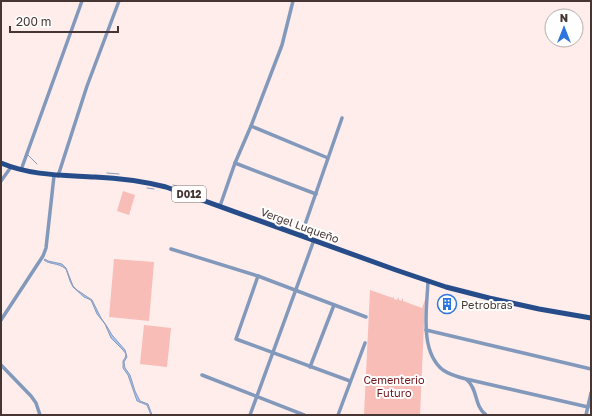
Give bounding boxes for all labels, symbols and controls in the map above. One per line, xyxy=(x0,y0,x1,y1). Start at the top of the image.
scale bar xyxy=(10,8,118,34)
north arrow xyxy=(544,8,584,48)
text: N xyxy=(560,11,568,24)
text: 200 m xyxy=(16,14,51,29)
road number: D012 xyxy=(172,186,206,202)
street label: Vergel Luqueño xyxy=(259,205,341,245)
building icon: Petrobras xyxy=(436,293,458,315)
place label: Petrobras xyxy=(461,298,513,311)
park label: Cementerio Futuro xyxy=(363,373,425,399)

